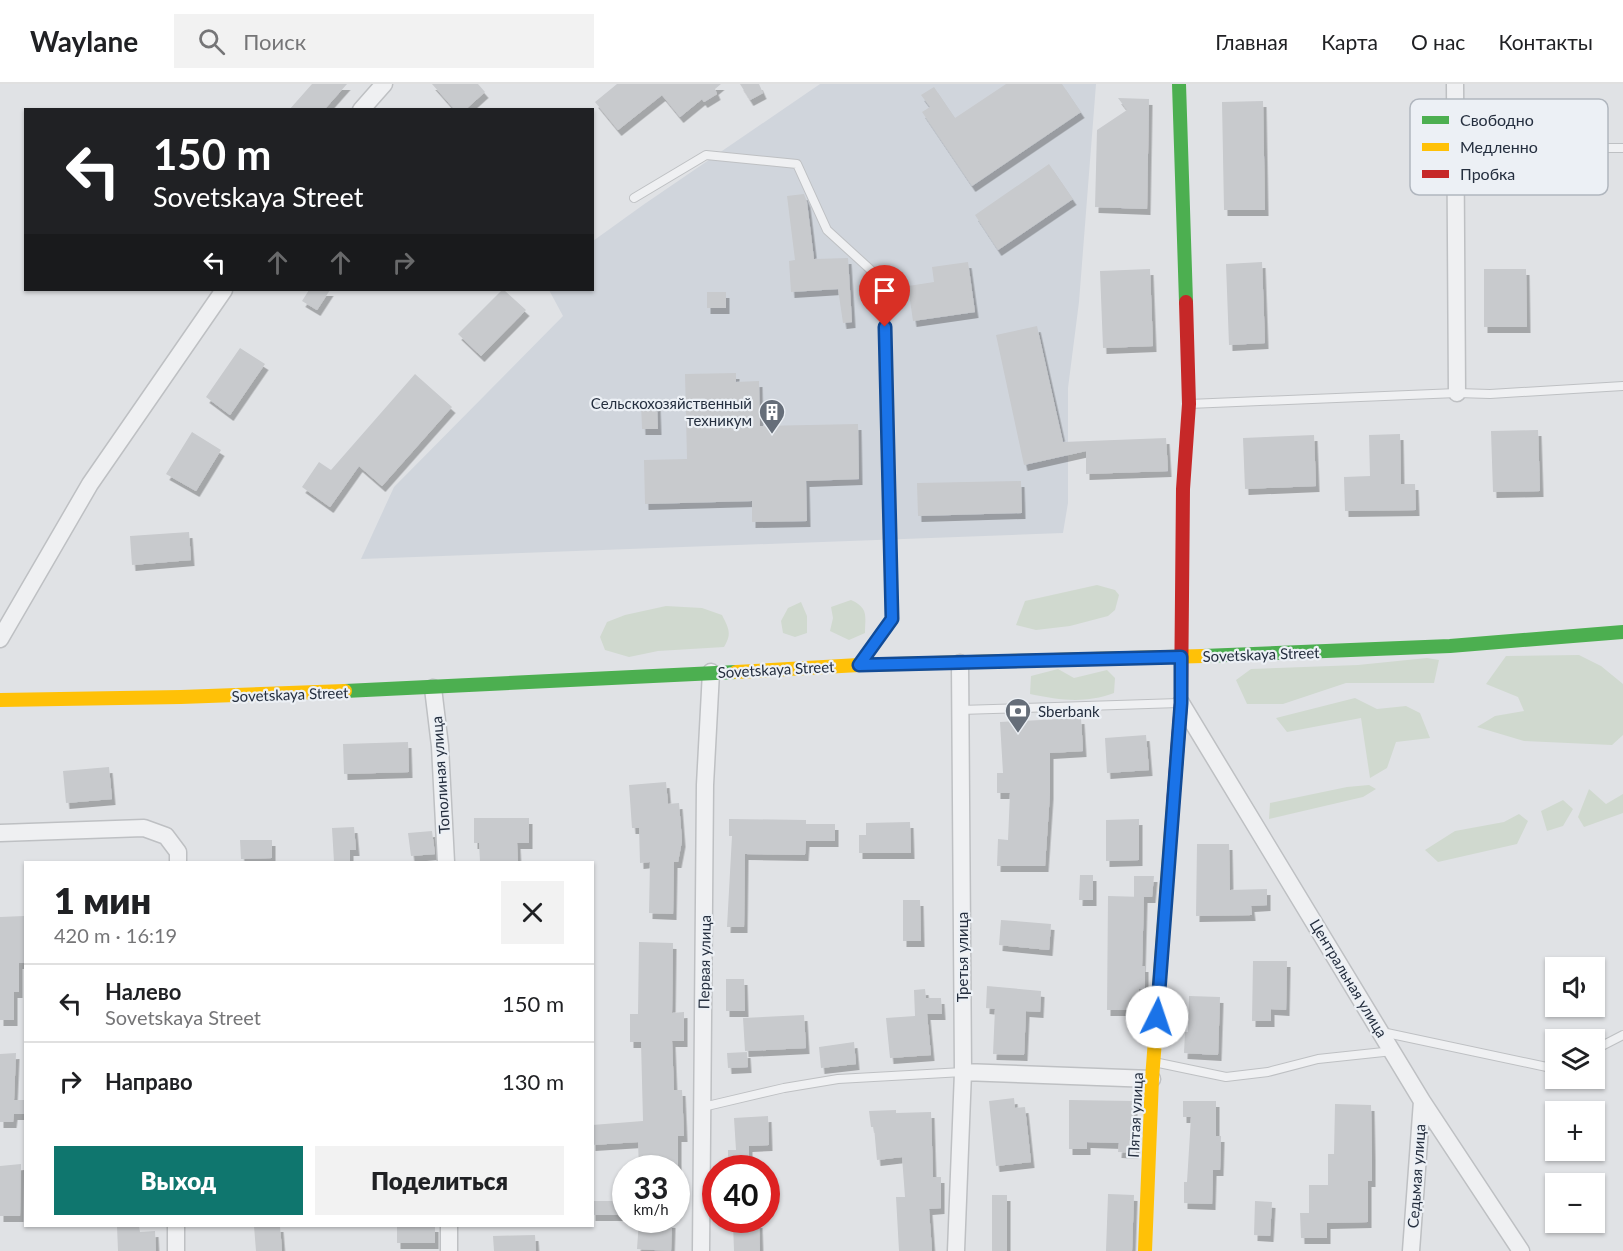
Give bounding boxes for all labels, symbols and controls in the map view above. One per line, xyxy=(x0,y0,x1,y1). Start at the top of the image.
search box xyxy=(174,14,594,68)
text: Waylane xyxy=(30,24,138,58)
icon: search xyxy=(195,25,228,58)
text: Поиск xyxy=(243,28,306,55)
text: Главная xyxy=(1215,29,1288,54)
text: Карта xyxy=(1321,29,1378,54)
text: О нас xyxy=(1411,29,1465,54)
text: Контакты xyxy=(1498,29,1593,54)
legend xyxy=(1410,99,1608,195)
text: Свободно xyxy=(1460,110,1534,129)
text: 150 m xyxy=(153,129,271,179)
icon: left xyxy=(54,132,132,210)
text: Медленно xyxy=(1460,137,1538,156)
text: Пробка xyxy=(1460,164,1515,183)
text: Sovetskaya Street xyxy=(153,180,363,213)
icon: left xyxy=(198,246,231,279)
icon: ahead xyxy=(261,246,294,279)
icon: ahead xyxy=(324,246,357,279)
icon: right xyxy=(387,246,420,279)
pin xyxy=(859,265,910,327)
icon: arrive xyxy=(868,274,901,307)
place label: Сельскохозяйственный техникум xyxy=(591,394,752,429)
building icon: Сельскохозяйственный техникум xyxy=(757,397,787,435)
street label: Sovetskaya Street xyxy=(1202,643,1320,665)
street label: Sovetskaya Street xyxy=(717,657,835,681)
street label: Sovetskaya Street xyxy=(231,683,349,705)
bank icon: Sberbank xyxy=(1003,696,1033,734)
place label: Sberbank xyxy=(1038,702,1100,720)
street label: Тополиная улица xyxy=(427,716,453,834)
text: 1 мин xyxy=(54,878,151,922)
button: close xyxy=(501,881,564,944)
street label: Третья улица xyxy=(953,912,971,1002)
street label: Первая улица xyxy=(694,915,714,1009)
street label: Центральная улица xyxy=(1306,915,1392,1041)
text: 420 m · 16:19 xyxy=(54,923,177,947)
map controls xyxy=(1545,957,1605,1233)
button: sound xyxy=(1545,957,1605,1017)
text: Налево xyxy=(105,978,181,1005)
position arrow xyxy=(1125,985,1189,1049)
icon: left xyxy=(54,987,87,1020)
text: 150 m xyxy=(502,990,564,1017)
text: Sovetskaya Street xyxy=(105,1005,261,1029)
button: layers xyxy=(1545,1029,1605,1089)
icon: right xyxy=(54,1065,87,1098)
text: Направо xyxy=(105,1068,193,1095)
text: 130 m xyxy=(502,1068,564,1095)
street label: Пятая улица xyxy=(1124,1072,1146,1158)
button: + xyxy=(1545,1101,1605,1161)
street label: Седьмая улица xyxy=(1403,1123,1429,1229)
button: Выход xyxy=(54,1146,303,1215)
button: Поделиться xyxy=(315,1146,564,1215)
speed limit sign: 40 xyxy=(702,1155,780,1233)
text: 33 xyxy=(634,1169,668,1205)
button: − xyxy=(1545,1173,1605,1233)
text: km/h xyxy=(633,1200,669,1218)

